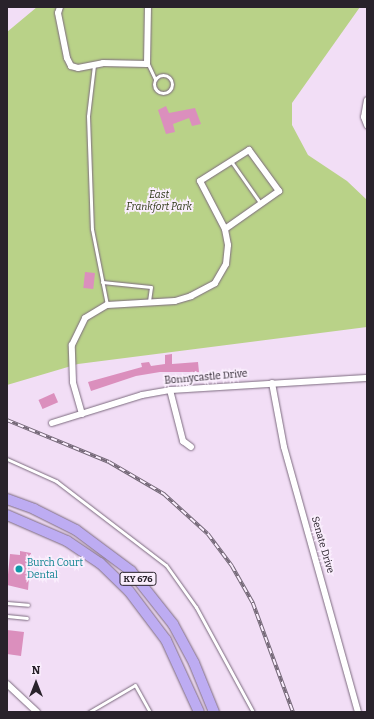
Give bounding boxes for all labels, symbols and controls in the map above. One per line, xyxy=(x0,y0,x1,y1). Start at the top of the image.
park label: East Frankfort Park xyxy=(126,189,192,212)
street label: Bonnycastle Drive xyxy=(164,368,248,388)
street label: Senate Drive xyxy=(308,515,336,575)
place label: Burch Court Dental xyxy=(27,557,83,580)
marker: Burch Court Dental xyxy=(14,564,24,574)
road number: KY 676 xyxy=(119,572,157,586)
north arrow xyxy=(16,663,56,703)
text: N xyxy=(32,664,40,677)

